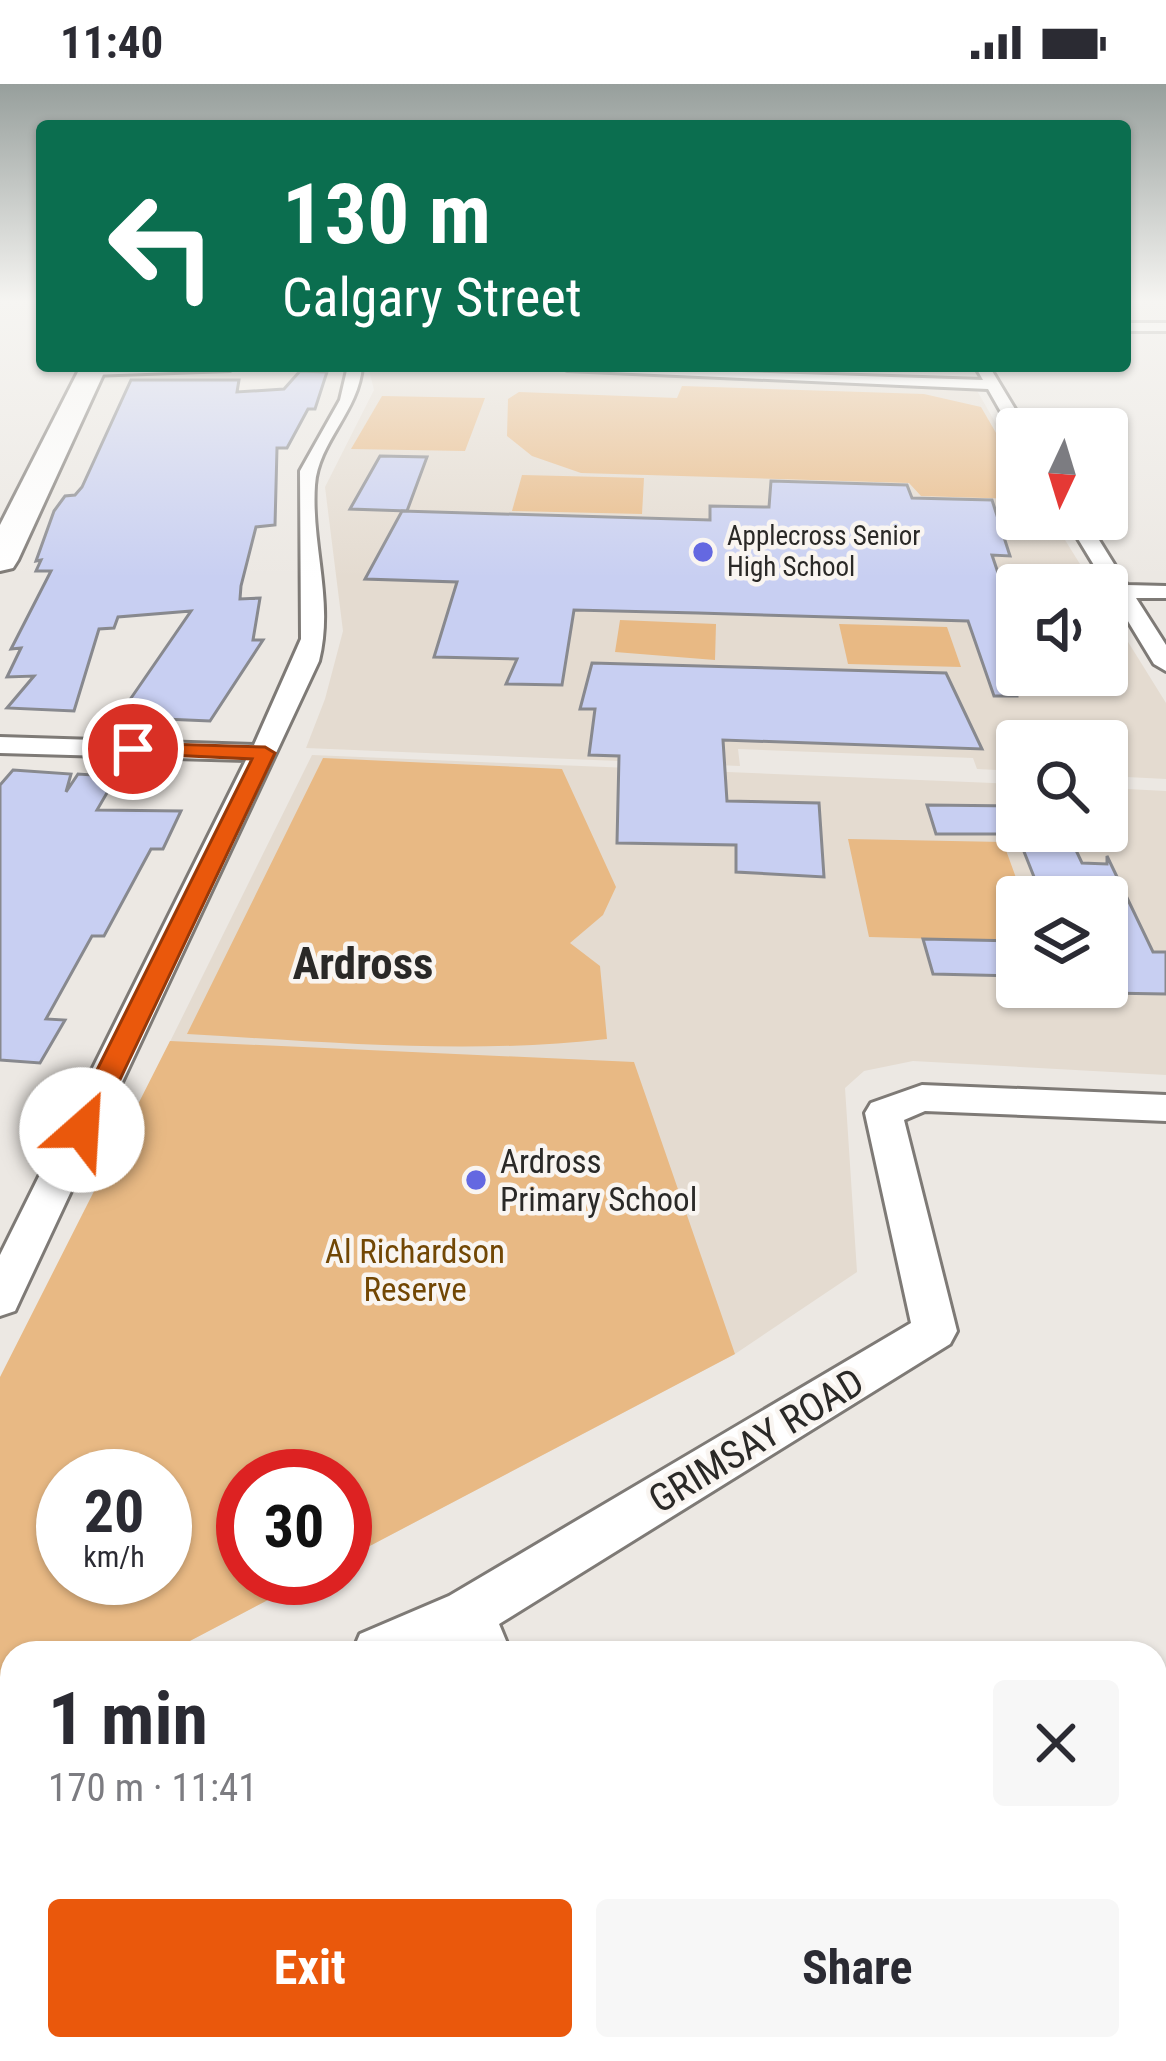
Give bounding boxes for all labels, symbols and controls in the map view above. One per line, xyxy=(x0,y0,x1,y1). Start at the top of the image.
text: 11:40 xyxy=(60,16,163,69)
text: 130 m xyxy=(282,165,491,264)
icon: left xyxy=(84,168,240,324)
text: Calgary Street xyxy=(282,266,582,329)
north arrow xyxy=(996,408,1128,540)
map controls xyxy=(996,408,1128,1008)
place label: Applecross Senior High School xyxy=(727,520,921,583)
marker: Applecross Senior High School xyxy=(690,539,716,565)
button: sound xyxy=(996,564,1128,696)
pin xyxy=(82,698,184,800)
icon: arrive xyxy=(100,716,166,782)
button: search xyxy=(996,720,1128,852)
button: layers xyxy=(996,876,1128,1008)
district label: Ardross xyxy=(292,937,434,990)
position arrow xyxy=(19,1067,145,1193)
place label: Ardross Primary School xyxy=(500,1142,697,1219)
marker: Ardross Primary School xyxy=(463,1167,489,1193)
park label: Al Richardson Reserve xyxy=(325,1232,505,1309)
street label: GRIMSAY ROAD xyxy=(641,1359,872,1523)
speed limit sign: 30 xyxy=(216,1449,372,1605)
text: 20 xyxy=(84,1476,144,1547)
text: km/h xyxy=(83,1539,145,1574)
text: 1 min xyxy=(48,1677,208,1762)
button: close xyxy=(993,1680,1119,1806)
text: 170 m · 11:41 xyxy=(48,1765,258,1811)
button: Exit xyxy=(48,1899,572,2037)
button: Share xyxy=(596,1899,1119,2037)

